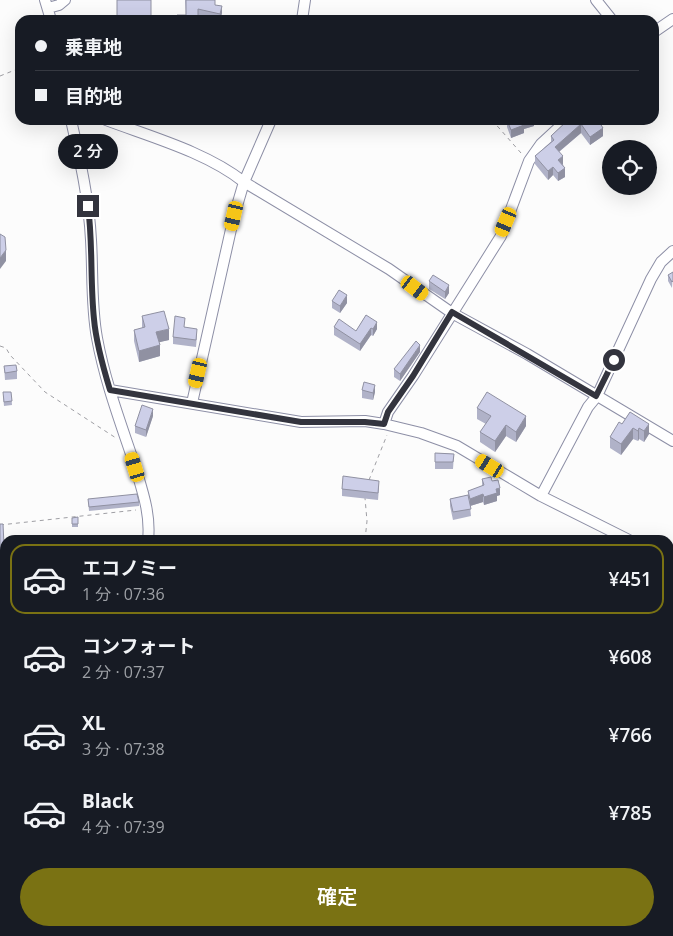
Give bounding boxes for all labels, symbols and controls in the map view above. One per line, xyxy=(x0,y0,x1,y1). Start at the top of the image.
text: 乗車地 xyxy=(65,34,122,60)
text: 目的地 xyxy=(65,83,122,109)
callout: 2 分 xyxy=(58,134,118,168)
text: 2 分 xyxy=(73,140,103,162)
map controls xyxy=(602,140,657,195)
button: locate xyxy=(602,140,657,195)
route end xyxy=(77,195,99,217)
car xyxy=(223,200,244,232)
car xyxy=(493,205,518,239)
car xyxy=(398,273,431,303)
route start xyxy=(603,349,625,371)
car xyxy=(187,357,208,389)
car xyxy=(123,450,146,484)
car xyxy=(473,452,506,480)
text: エコノミー xyxy=(82,555,177,581)
icon: car xyxy=(22,557,67,602)
text: ¥451 xyxy=(609,566,652,592)
text: 1 分 · 07:36 xyxy=(82,583,165,605)
text: コンフォート xyxy=(82,633,195,659)
icon: car xyxy=(22,635,67,680)
text: ¥608 xyxy=(609,644,652,670)
text: 2 分 · 07:37 xyxy=(82,661,165,683)
text: XL xyxy=(82,710,105,736)
icon: car xyxy=(22,713,67,758)
text: ¥766 xyxy=(609,722,652,748)
text: 3 分 · 07:38 xyxy=(82,738,165,760)
text: Black xyxy=(82,788,134,814)
icon: car xyxy=(22,791,67,836)
text: ¥785 xyxy=(609,800,652,826)
text: 4 分 · 07:39 xyxy=(82,816,165,838)
button: 確定 xyxy=(20,868,654,926)

